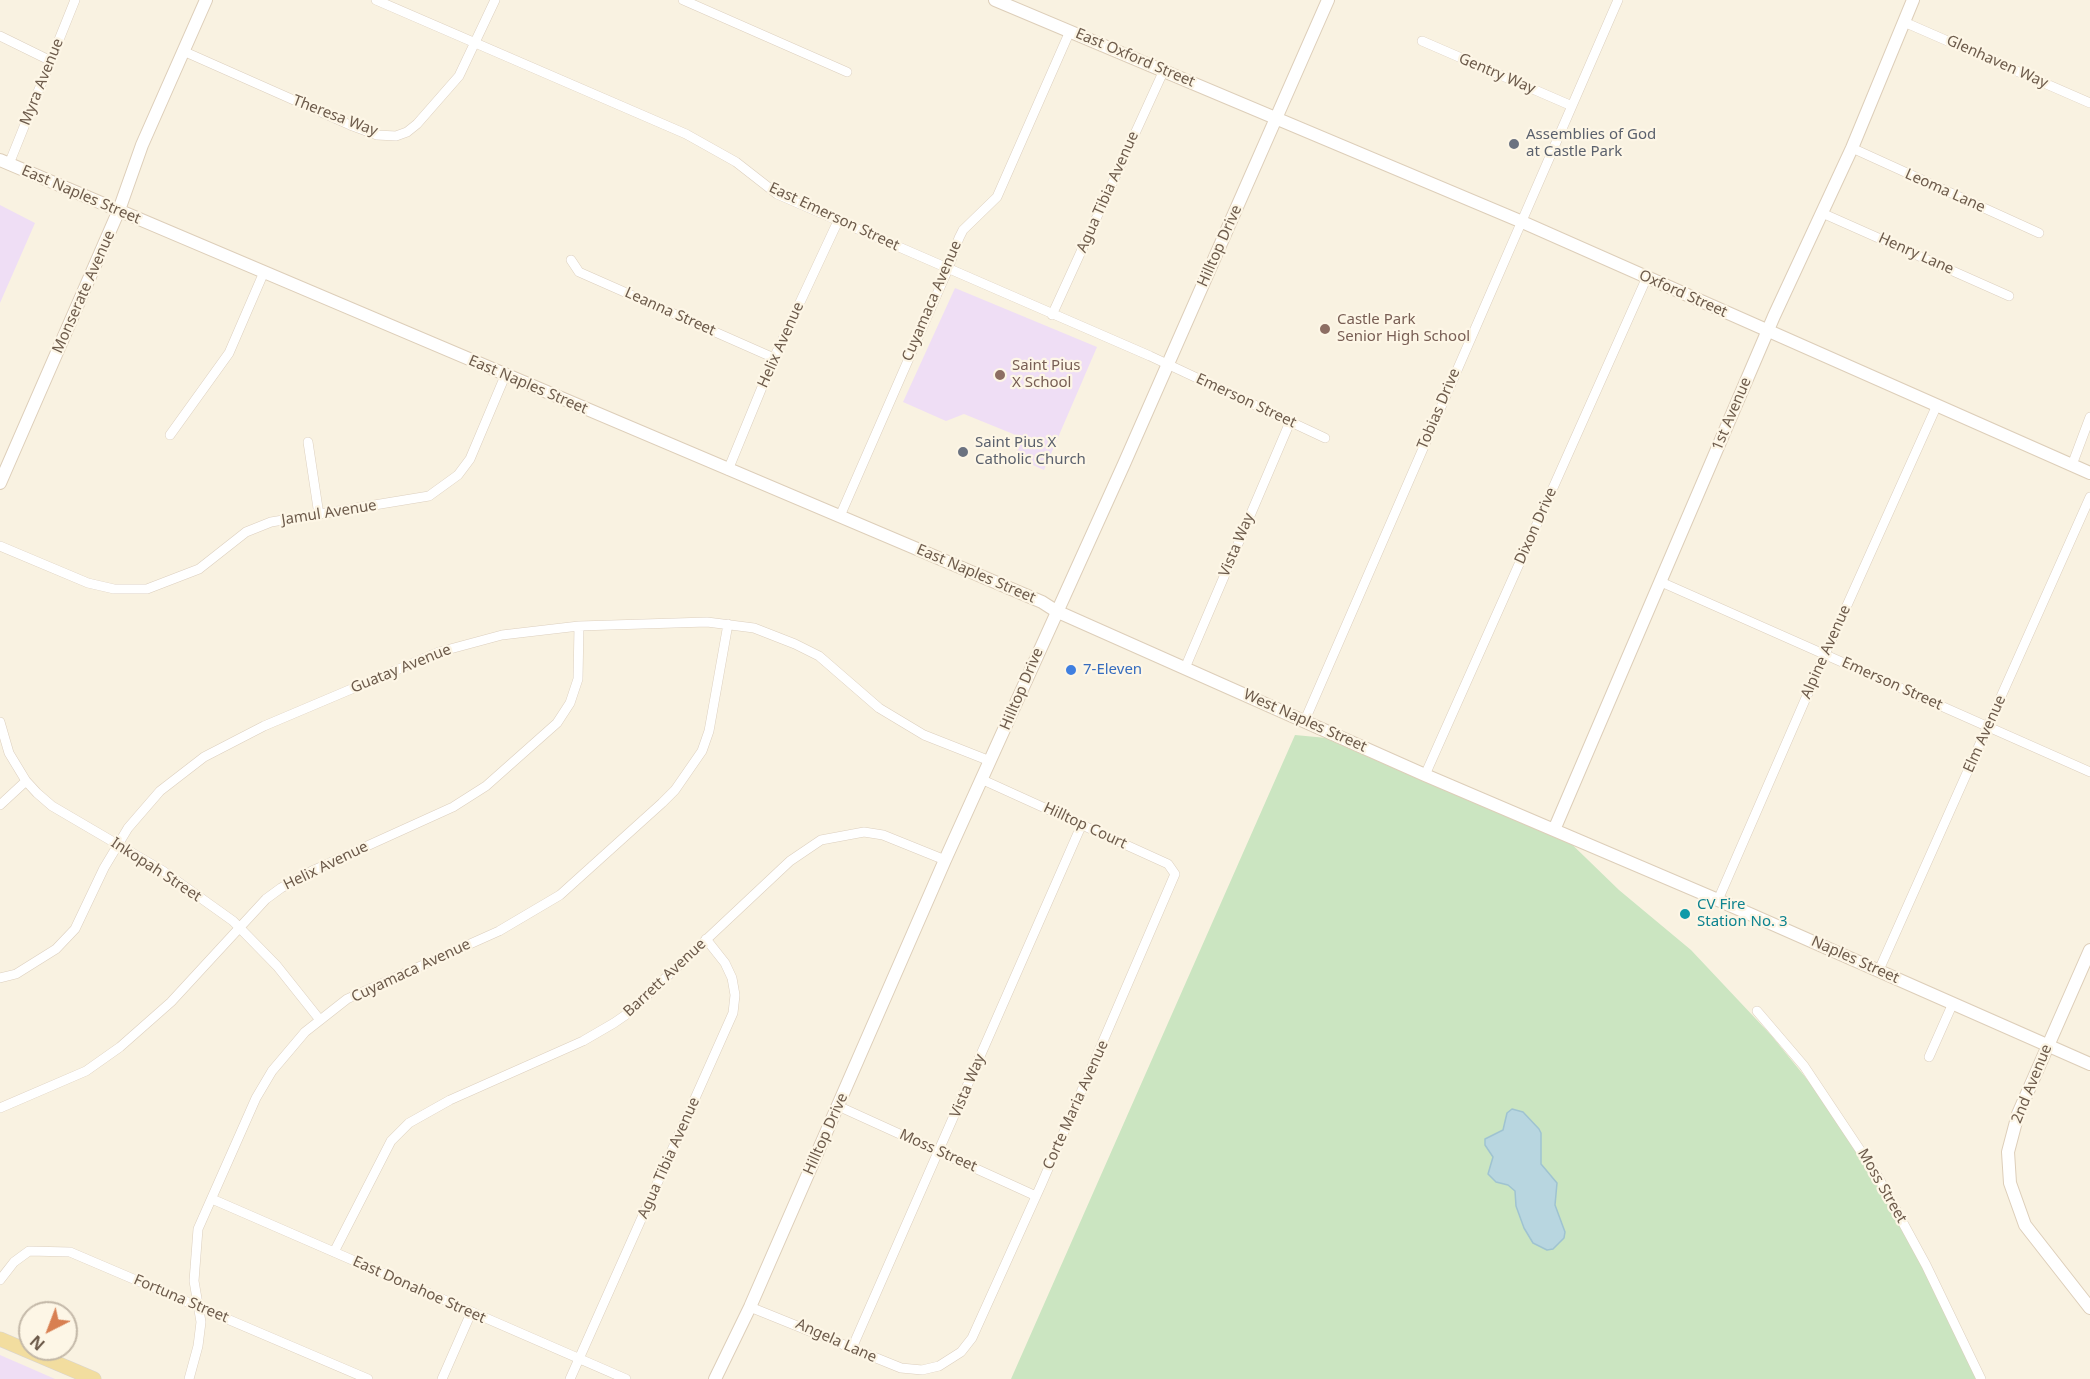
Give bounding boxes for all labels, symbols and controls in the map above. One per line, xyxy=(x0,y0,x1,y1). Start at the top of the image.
street label: East Oxford Street xyxy=(1073,25,1197,91)
street label: Glenhaven Way xyxy=(1943,32,2051,92)
street label: Myra Avenue xyxy=(16,36,68,128)
street label: Gentry Way xyxy=(1456,50,1538,98)
street label: Theresa Way xyxy=(290,92,380,140)
place label: Assemblies of God at Castle Park xyxy=(1526,126,1656,161)
street label: Agua Tibia Avenue xyxy=(1073,129,1143,255)
marker: Assemblies of God at Castle Park xyxy=(1507,137,1521,151)
street label: East Naples Street xyxy=(19,162,143,228)
street label: Leoma Lane xyxy=(1902,165,1988,217)
street label: East Emerson Street xyxy=(766,179,902,255)
street label: Hilltop Drive xyxy=(1194,202,1246,290)
street label: Monserate Avenue xyxy=(49,228,119,356)
street label: Henry Lane xyxy=(1876,229,1956,279)
street label: Cuyamaca Avenue xyxy=(898,238,966,364)
street label: Oxford Street xyxy=(1636,267,1730,321)
street label: Leanna Street xyxy=(622,284,718,340)
street label: Helix Avenue xyxy=(754,299,808,391)
place label: Castle Park Senior High School xyxy=(1337,311,1470,346)
marker: Castle Park Senior High School xyxy=(1318,322,1332,336)
street label: East Naples Street xyxy=(466,352,590,418)
place label: Saint Pius X School xyxy=(1012,357,1081,392)
street label: Tobias Drive xyxy=(1414,366,1464,452)
marker: Saint Pius X School xyxy=(993,368,1007,382)
street label: Emerson Street xyxy=(1193,370,1299,432)
street label: 1st Avenue xyxy=(1709,375,1755,453)
place label: Saint Pius X Catholic Church xyxy=(975,434,1086,469)
marker: Saint Pius X Catholic Church xyxy=(956,445,970,459)
street label: Dixon Drive xyxy=(1511,485,1561,567)
street label: Jamul Avenue xyxy=(280,497,378,529)
street label: Vista Way xyxy=(1216,510,1258,580)
street label: East Naples Street xyxy=(914,541,1038,607)
street label: Alpine Avenue xyxy=(1797,602,1855,702)
street label: Guatay Avenue xyxy=(348,641,454,697)
street label: Hilltop Drive xyxy=(997,645,1047,733)
street label: Emerson Street xyxy=(1839,654,1945,714)
place label: 7-Eleven xyxy=(1083,661,1142,679)
marker: 7-Eleven xyxy=(1064,663,1078,677)
street label: West Naples Street xyxy=(1241,686,1369,756)
street label: Elm Avenue xyxy=(1960,693,2010,775)
street label: Hilltop Court xyxy=(1041,799,1129,853)
street label: Inkopah Street xyxy=(107,834,205,906)
street label: Helix Avenue xyxy=(281,838,371,894)
place label: CV Fire Station No. 3 xyxy=(1697,896,1788,931)
marker: CV Fire Station No. 3 xyxy=(1678,907,1692,921)
street label: Naples Street xyxy=(1808,933,1902,987)
street label: Cuyamaca Avenue xyxy=(349,935,473,1007)
street label: Barrett Avenue xyxy=(620,935,710,1021)
street label: Corte Maria Avenue xyxy=(1039,1038,1113,1172)
street label: 2nd Avenue xyxy=(2008,1042,2056,1126)
street label: Vista Way xyxy=(947,1051,989,1121)
street label: Hilltop Drive xyxy=(800,1090,852,1178)
street label: Agua Tibia Avenue xyxy=(634,1095,704,1221)
street label: Moss Street xyxy=(897,1126,979,1176)
street label: Moss Street xyxy=(1853,1146,1911,1226)
street label: East Donahoe Street xyxy=(350,1253,488,1327)
street label: Fortuna Street xyxy=(131,1271,231,1327)
north arrow xyxy=(18,1301,78,1361)
street label: Angela Lane xyxy=(793,1315,879,1367)
text: N xyxy=(25,1330,49,1355)

